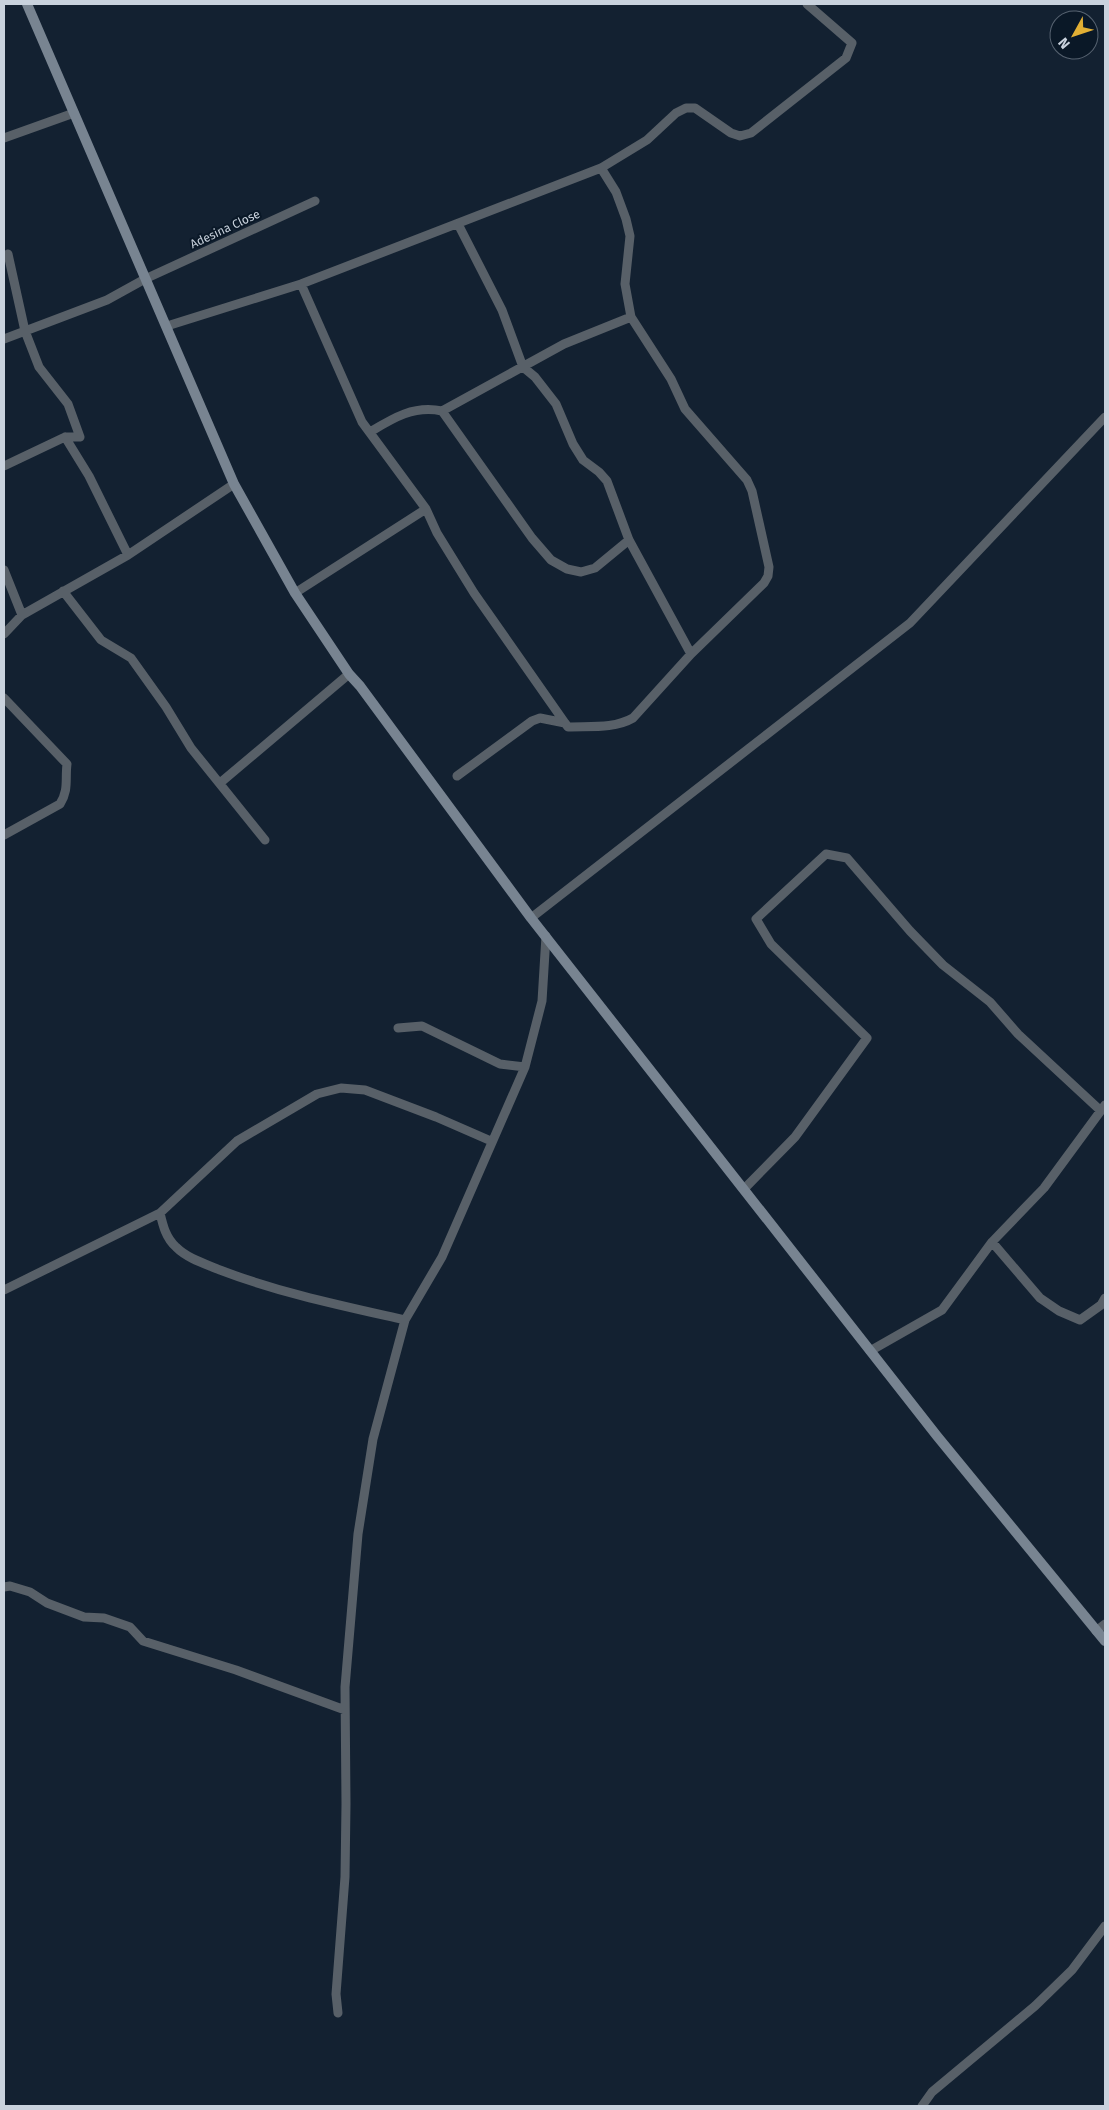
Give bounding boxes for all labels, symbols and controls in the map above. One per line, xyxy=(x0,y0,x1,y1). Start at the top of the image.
north arrow xyxy=(1049,10,1099,60)
text: N xyxy=(1055,34,1074,52)
street label: Adesina Close xyxy=(188,207,262,251)

